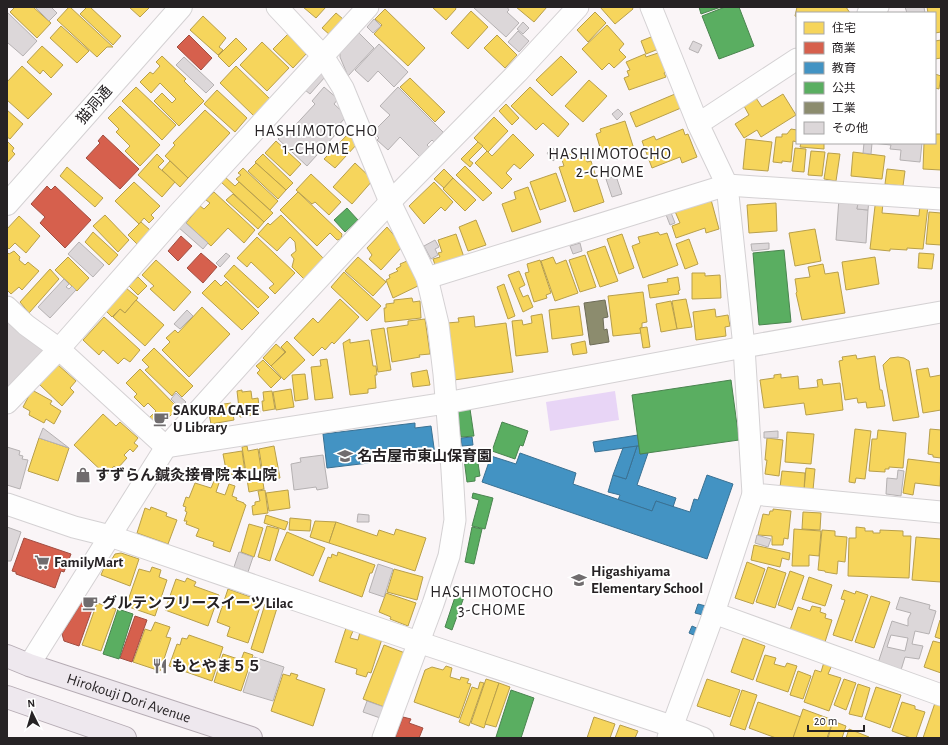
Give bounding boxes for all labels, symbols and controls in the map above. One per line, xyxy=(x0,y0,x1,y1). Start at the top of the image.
legend xyxy=(796,12,936,144)
text: 住宅 xyxy=(832,21,856,34)
text: 商業 xyxy=(832,42,856,54)
text: 教育 xyxy=(832,62,856,74)
text: 公共 xyxy=(832,82,856,94)
street label: 猫洞通 xyxy=(73,83,115,127)
text: 工業 xyxy=(832,102,856,114)
text: その他 xyxy=(832,122,868,134)
district label: HASHIMOTOCHO 1-CHOME xyxy=(254,123,378,157)
district label: HASHIMOTOCHO 2-CHOME xyxy=(548,146,672,180)
place label: SAKURA CAFE U Library xyxy=(173,403,259,435)
cafe icon: SAKURA CAFE U Library xyxy=(152,410,170,428)
school or university icon: 名古屋市東山保育園 xyxy=(336,447,354,465)
place label: 名古屋市東山保育園 xyxy=(357,448,492,464)
shop icon: すずらん鍼灸接骨院 本山院 xyxy=(74,466,92,484)
place label: すずらん鍼灸接骨院 本山院 xyxy=(95,466,277,483)
supermarket icon: FamilyMart xyxy=(33,553,51,571)
place label: FamilyMart xyxy=(54,555,123,570)
place label: Higashiyama Elementary School xyxy=(591,564,703,596)
school or university icon: Higashiyama Elementary School xyxy=(570,571,588,589)
district label: HASHIMOTOCHO 3-CHOME xyxy=(430,584,554,618)
cafe icon: グルテンフリースイーツLilac xyxy=(81,594,99,612)
place label: グルテンフリースイーツLilac xyxy=(102,595,293,611)
restaurant icon: もとやま５５ xyxy=(151,657,169,675)
place label: もとやま５５ xyxy=(172,658,262,674)
street label: Hirokouji Dori Avenue xyxy=(65,671,193,726)
north arrow xyxy=(12,693,52,733)
text: N xyxy=(27,698,35,709)
scale bar xyxy=(808,707,864,733)
text: 20 m xyxy=(814,715,837,727)

